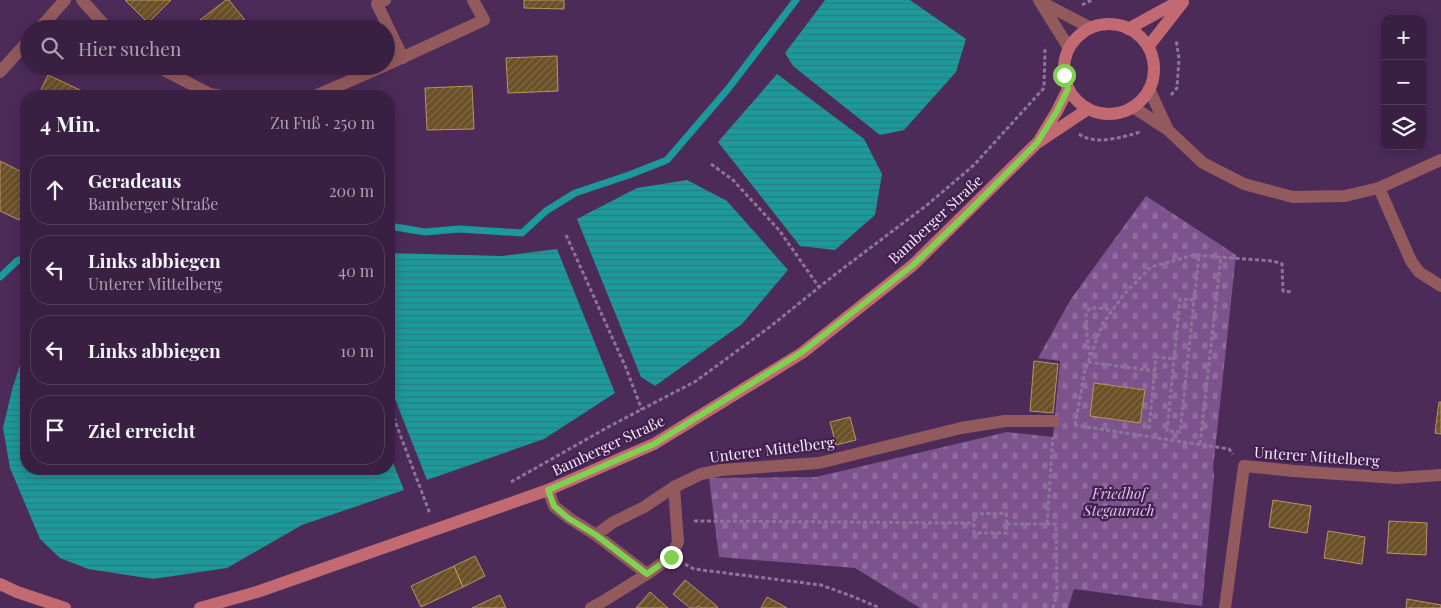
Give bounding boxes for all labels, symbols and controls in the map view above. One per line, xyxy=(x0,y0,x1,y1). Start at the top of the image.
map controls xyxy=(1381,15,1426,150)
button: + xyxy=(1381,15,1426,60)
search box xyxy=(20,20,395,75)
icon: search xyxy=(38,34,66,62)
text: Hier suchen xyxy=(78,35,181,61)
button: − xyxy=(1381,60,1426,105)
route start xyxy=(1053,64,1076,87)
button: layers xyxy=(1381,105,1426,150)
text: 4 Min. xyxy=(40,109,100,137)
text: Zu Fuß · 250 m xyxy=(270,112,375,133)
text: Geradeaus xyxy=(88,167,181,193)
street label: Bamberger Straße xyxy=(883,170,987,268)
icon: ahead xyxy=(41,176,69,204)
text: 200 m xyxy=(329,180,374,201)
text: Bamberger Straße xyxy=(88,193,218,214)
text: Links abbiegen xyxy=(88,247,221,273)
icon: left xyxy=(41,256,69,284)
text: 40 m xyxy=(338,260,374,281)
text: Unterer Mittelberg xyxy=(88,273,222,294)
icon: left xyxy=(41,336,69,364)
text: Links abbiegen xyxy=(88,337,221,363)
text: 10 m xyxy=(340,340,374,361)
street label: Bamberger Straße xyxy=(548,410,668,480)
icon: arrive xyxy=(41,416,69,444)
text: Ziel erreicht xyxy=(88,417,196,443)
street label: Unterer Mittelberg xyxy=(708,431,836,467)
street label: Unterer Mittelberg xyxy=(1253,442,1381,470)
park label: Friedhof Stegaurach xyxy=(1082,483,1155,520)
route end xyxy=(660,546,683,569)

